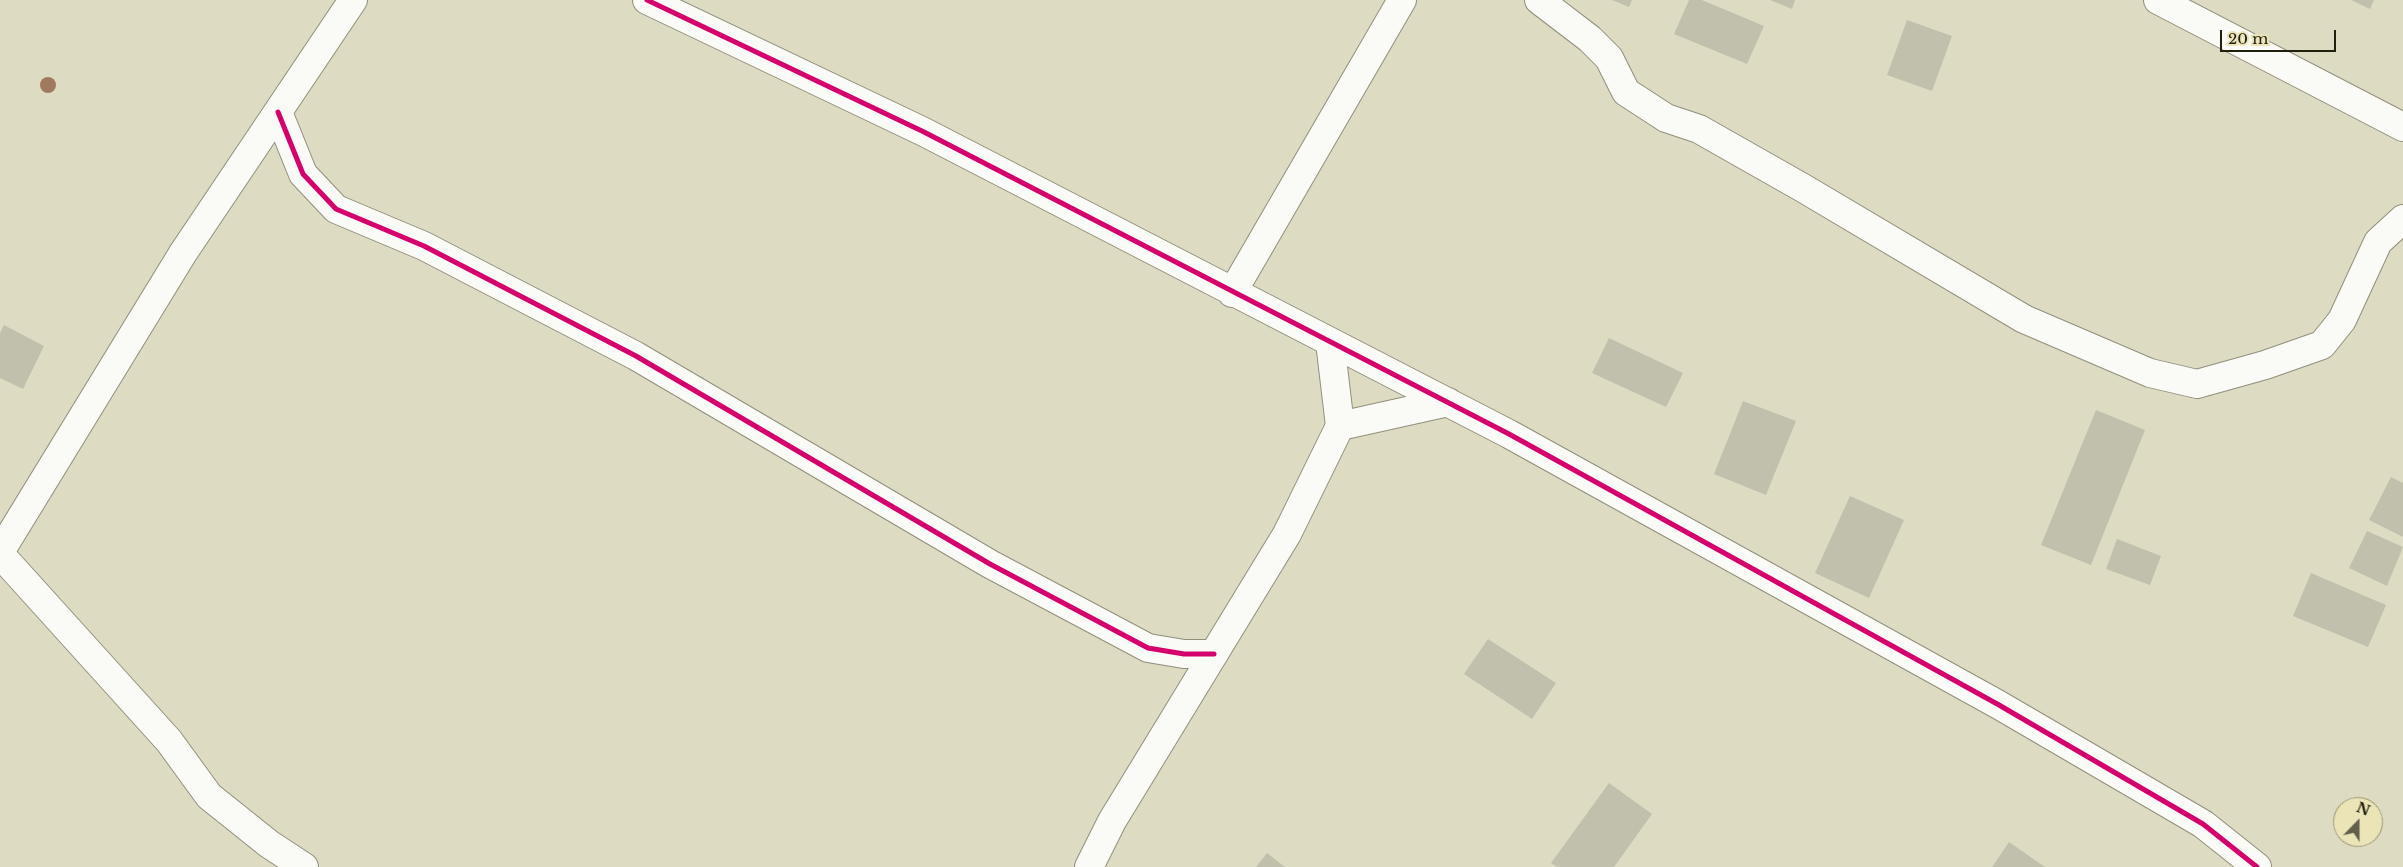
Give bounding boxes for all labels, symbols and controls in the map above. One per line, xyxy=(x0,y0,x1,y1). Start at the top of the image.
scale bar xyxy=(2223,20,2339,52)
text: 20 m xyxy=(2228,29,2268,48)
north arrow xyxy=(2333,797,2383,847)
text: N xyxy=(2354,798,2373,820)

